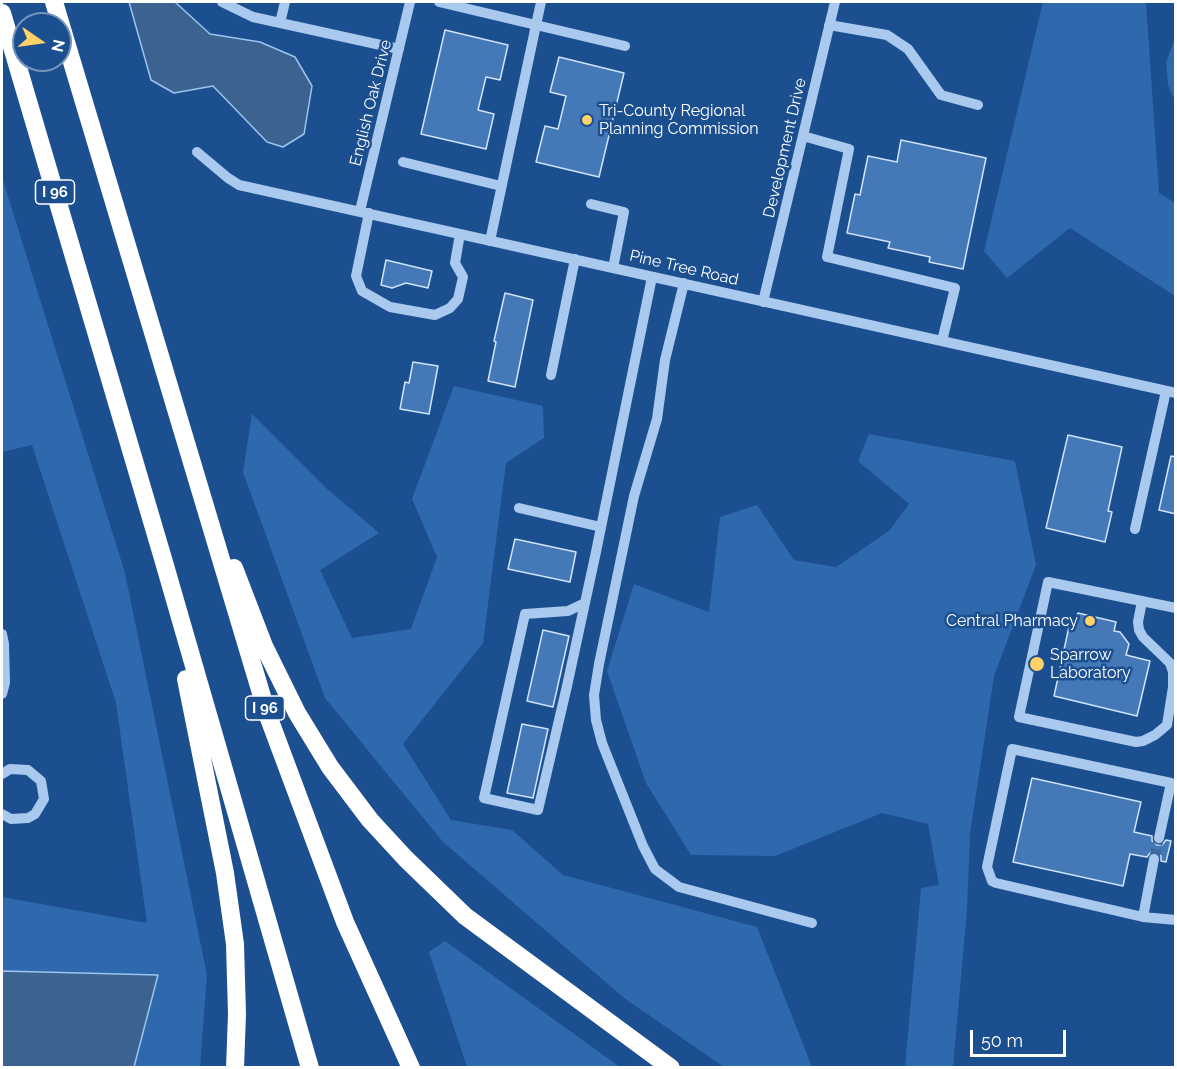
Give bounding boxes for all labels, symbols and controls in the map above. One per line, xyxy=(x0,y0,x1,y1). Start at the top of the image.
north arrow xyxy=(12,12,72,72)
text: N xyxy=(47,38,69,54)
street label: English Oak Drive xyxy=(346,38,396,168)
street label: Development Drive xyxy=(760,76,810,220)
place label: Tri-County Regional Planning Commission xyxy=(599,101,759,139)
marker: Tri-County Regional Planning Commission xyxy=(580,113,594,127)
road number: I 96 xyxy=(36,180,74,204)
street label: Pine Tree Road xyxy=(628,246,740,290)
place label: Central Pharmacy xyxy=(946,611,1078,631)
marker: Central Pharmacy xyxy=(1083,614,1097,628)
place label: Sparrow Laboratory xyxy=(1050,645,1131,683)
marker: Sparrow Laboratory xyxy=(1028,655,1046,673)
road number: I 96 xyxy=(246,696,284,720)
scale bar xyxy=(973,1018,1069,1056)
text: 50 m xyxy=(981,1030,1023,1051)

